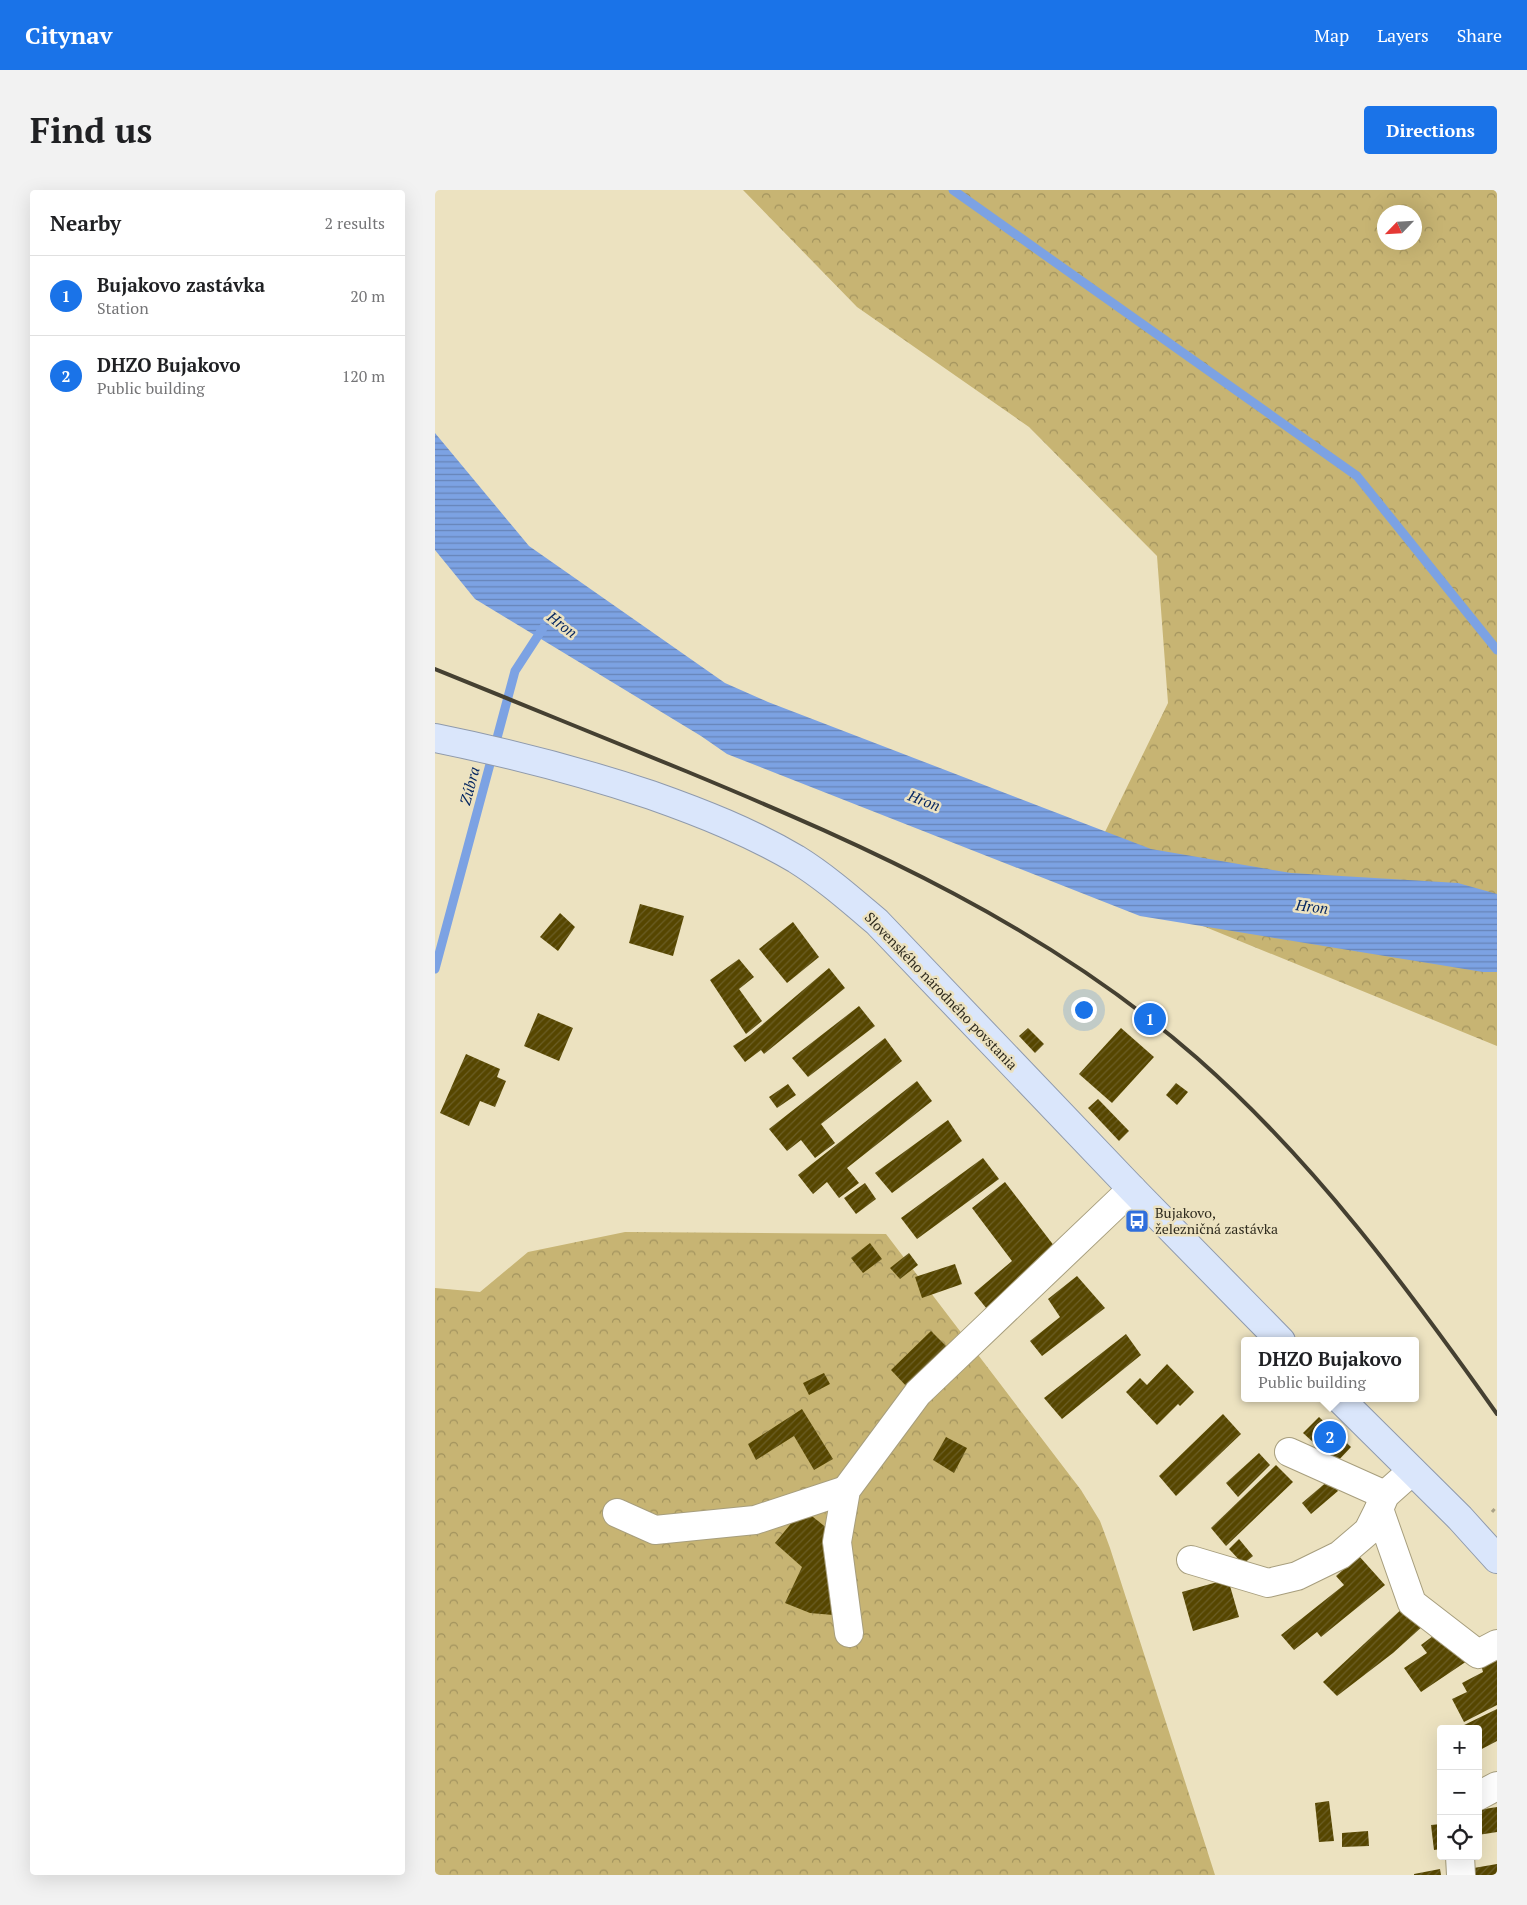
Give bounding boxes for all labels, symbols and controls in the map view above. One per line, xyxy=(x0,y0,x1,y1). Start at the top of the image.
text: Citynav xyxy=(25,19,112,51)
text: Map xyxy=(1314,23,1349,47)
text: Layers xyxy=(1377,23,1429,47)
text: Share xyxy=(1457,23,1502,47)
button: Directions xyxy=(1364,106,1497,154)
text: Find us xyxy=(30,107,152,153)
north arrow xyxy=(1377,205,1422,250)
text: Nearby xyxy=(50,209,121,237)
text: 2 results xyxy=(325,212,385,234)
text: Bujakovo zastávka xyxy=(97,272,265,297)
text: 1 xyxy=(61,285,71,307)
text: 20 m xyxy=(350,285,385,307)
text: Station xyxy=(97,297,149,319)
text: DHZO Bujakovo xyxy=(97,352,241,377)
text: 2 xyxy=(61,365,71,387)
text: 120 m xyxy=(342,365,385,387)
text: Public building xyxy=(97,377,205,399)
water label: Hron xyxy=(543,606,582,642)
water label: Zúbra xyxy=(454,764,484,807)
water label: Hron xyxy=(905,785,943,815)
water label: Hron xyxy=(1294,894,1329,918)
street label: Slovenského národného povstania xyxy=(861,908,1022,1074)
your location xyxy=(1071,997,1097,1023)
pin: 1 xyxy=(1134,1000,1166,1038)
place label: Bujakovo, železničná zastávka xyxy=(1155,1203,1278,1238)
bus stop icon: Bujakovo, železničná zastávka xyxy=(1124,1208,1150,1234)
popup xyxy=(1241,1337,1419,1402)
text: DHZO Bujakovo xyxy=(1258,1346,1402,1371)
text: Public building xyxy=(1258,1371,1366,1393)
pin: 2 xyxy=(1314,1418,1346,1456)
map controls xyxy=(1437,1725,1482,1860)
button: + xyxy=(1437,1725,1482,1770)
button: − xyxy=(1437,1770,1482,1815)
button: locate xyxy=(1437,1815,1482,1860)

